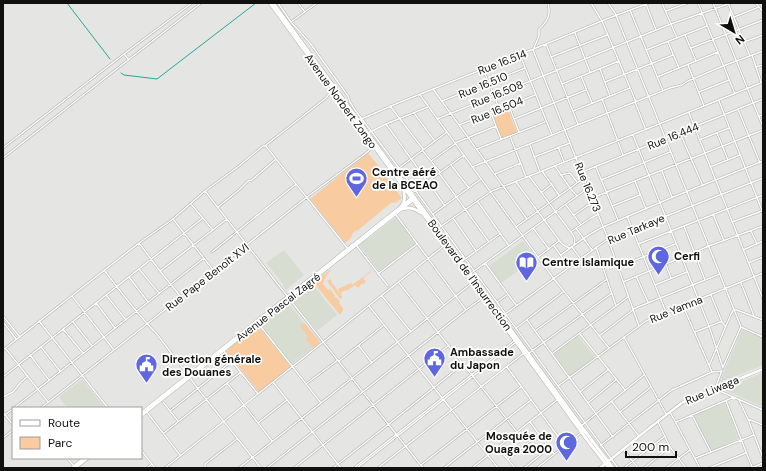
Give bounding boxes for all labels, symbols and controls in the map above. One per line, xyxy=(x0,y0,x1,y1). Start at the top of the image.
north arrow xyxy=(714,12,754,52)
text: N xyxy=(733,32,748,48)
street label: Rue 16.514 xyxy=(476,46,529,78)
street label: Avenue Norbert Zongo xyxy=(302,51,380,151)
street label: Rue 16.510 xyxy=(456,69,510,101)
street label: Rue 16.508 xyxy=(469,77,525,111)
street label: Rue 16.504 xyxy=(469,93,525,127)
street label: Rue 16.444 xyxy=(645,119,701,153)
street label: Rue 16.273 xyxy=(572,160,604,214)
sports icon: Centre aéré de la BCEAO xyxy=(343,165,369,198)
place label: Centre aéré de la BCEAO xyxy=(372,165,438,192)
street label: Rue Tarkaye xyxy=(605,211,667,247)
street label: Boulevard de l'Insurrection xyxy=(425,217,515,333)
street label: Rue Pape Benoît XVI xyxy=(162,240,252,314)
mosque icon: Cerfi xyxy=(645,243,671,276)
library icon: Centre islamique xyxy=(514,249,540,282)
place label: Cerfi xyxy=(674,249,700,263)
place label: Centre islamique xyxy=(542,255,635,269)
street label: Avenue Pascal Zagré xyxy=(233,270,323,344)
street label: Rue Yamna xyxy=(648,292,704,326)
public building icon: Ambassade du Japon xyxy=(421,345,447,378)
place label: Ambassade du Japon xyxy=(450,345,514,372)
public building icon: Direction générale des Douanes xyxy=(133,352,159,385)
place label: Direction générale des Douanes xyxy=(162,352,262,379)
street label: Rue Liwaga xyxy=(683,372,741,408)
legend xyxy=(12,407,142,459)
text: Route xyxy=(48,415,80,431)
place label: Mosquée de Ouaga 2000 xyxy=(485,429,552,456)
mosque icon: Mosquée de Ouaga 2000 xyxy=(554,429,580,462)
scale bar xyxy=(626,433,676,459)
text: Parc xyxy=(48,435,72,451)
text: 200 m xyxy=(632,439,669,455)

